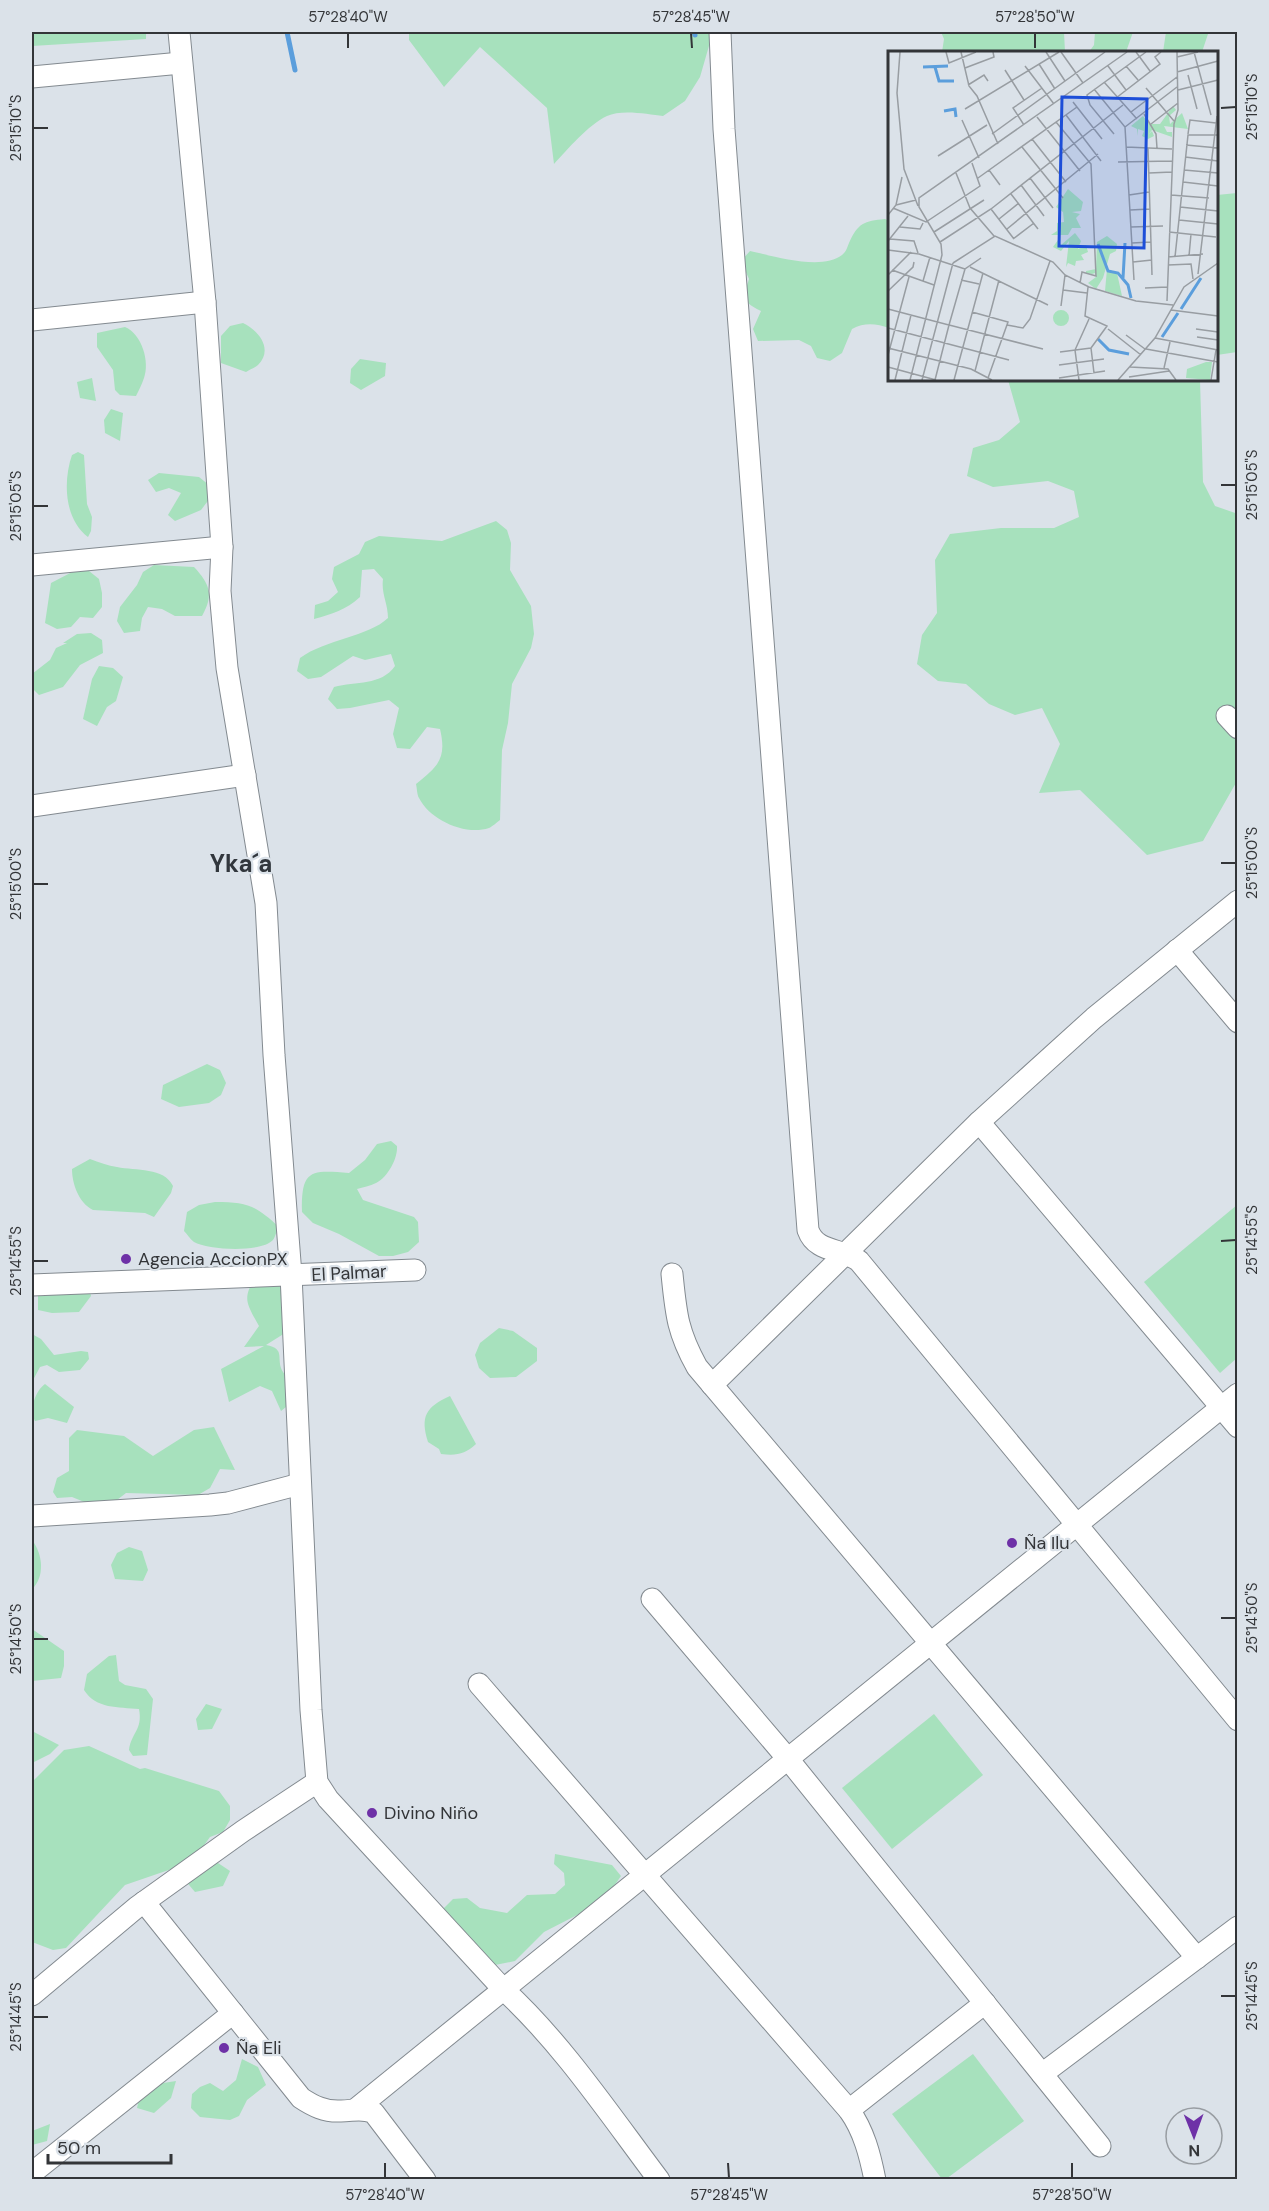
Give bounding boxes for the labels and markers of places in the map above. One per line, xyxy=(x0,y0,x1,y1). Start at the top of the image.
place label: Agencia AccionPX xyxy=(138,1247,288,1271)
marker: Agencia AccionPX xyxy=(119,1252,133,1266)
place label: Ña Ilu xyxy=(1024,1531,1070,1555)
marker: Ña Ilu xyxy=(1005,1536,1019,1550)
place label: Divino Niño xyxy=(384,1801,478,1825)
marker: Divino Niño xyxy=(365,1806,379,1820)
place label: Ña Eli xyxy=(236,2036,282,2060)
marker: Ña Eli xyxy=(217,2041,231,2055)

